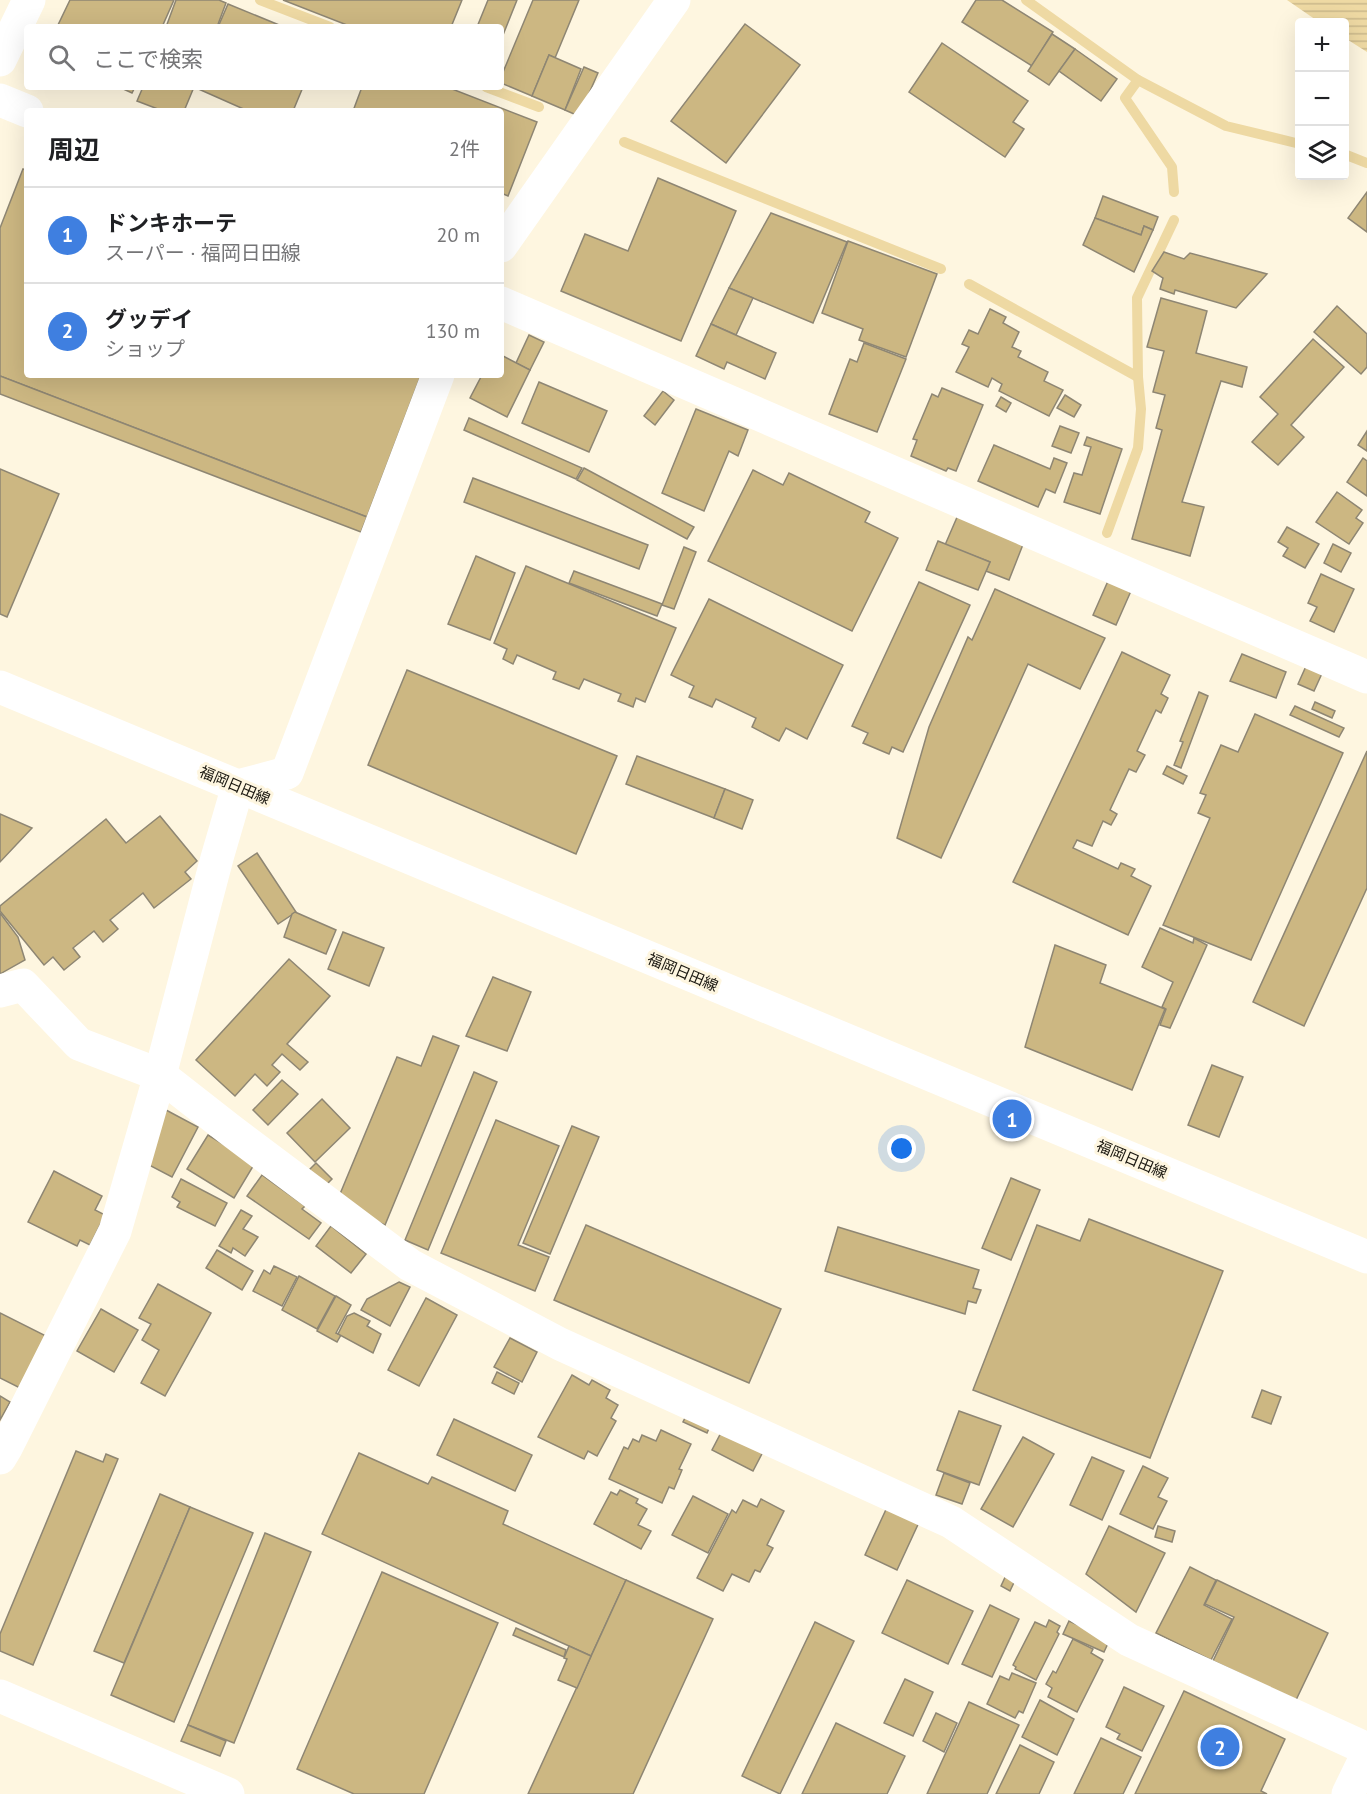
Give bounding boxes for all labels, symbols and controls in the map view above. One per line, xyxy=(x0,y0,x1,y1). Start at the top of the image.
map controls xyxy=(1295,18,1349,180)
button: + xyxy=(1295,18,1349,72)
search box xyxy=(24,24,504,90)
icon: search xyxy=(45,41,78,74)
text: ここで検索 xyxy=(93,45,203,73)
button: − xyxy=(1295,72,1349,126)
button: layers xyxy=(1295,126,1349,180)
text: 周辺 xyxy=(48,133,100,166)
text: 2件 xyxy=(449,136,480,162)
text: ドンキホーテ xyxy=(105,209,237,237)
text: 1 xyxy=(62,222,73,248)
text: 20 m xyxy=(437,222,480,248)
text: スーパー · 福岡日田線 xyxy=(105,240,301,266)
text: グッデイ xyxy=(105,305,193,333)
text: 2 xyxy=(62,318,73,344)
text: 130 m xyxy=(426,318,480,344)
text: ショップ xyxy=(105,336,185,362)
street label: 福岡日田線 xyxy=(197,762,273,808)
street label: 福岡日田線 xyxy=(645,949,721,995)
pin: 1 xyxy=(992,1096,1032,1142)
your location xyxy=(887,1134,916,1163)
street label: 福岡日田線 xyxy=(1094,1136,1170,1182)
pin: 2 xyxy=(1200,1724,1240,1770)

